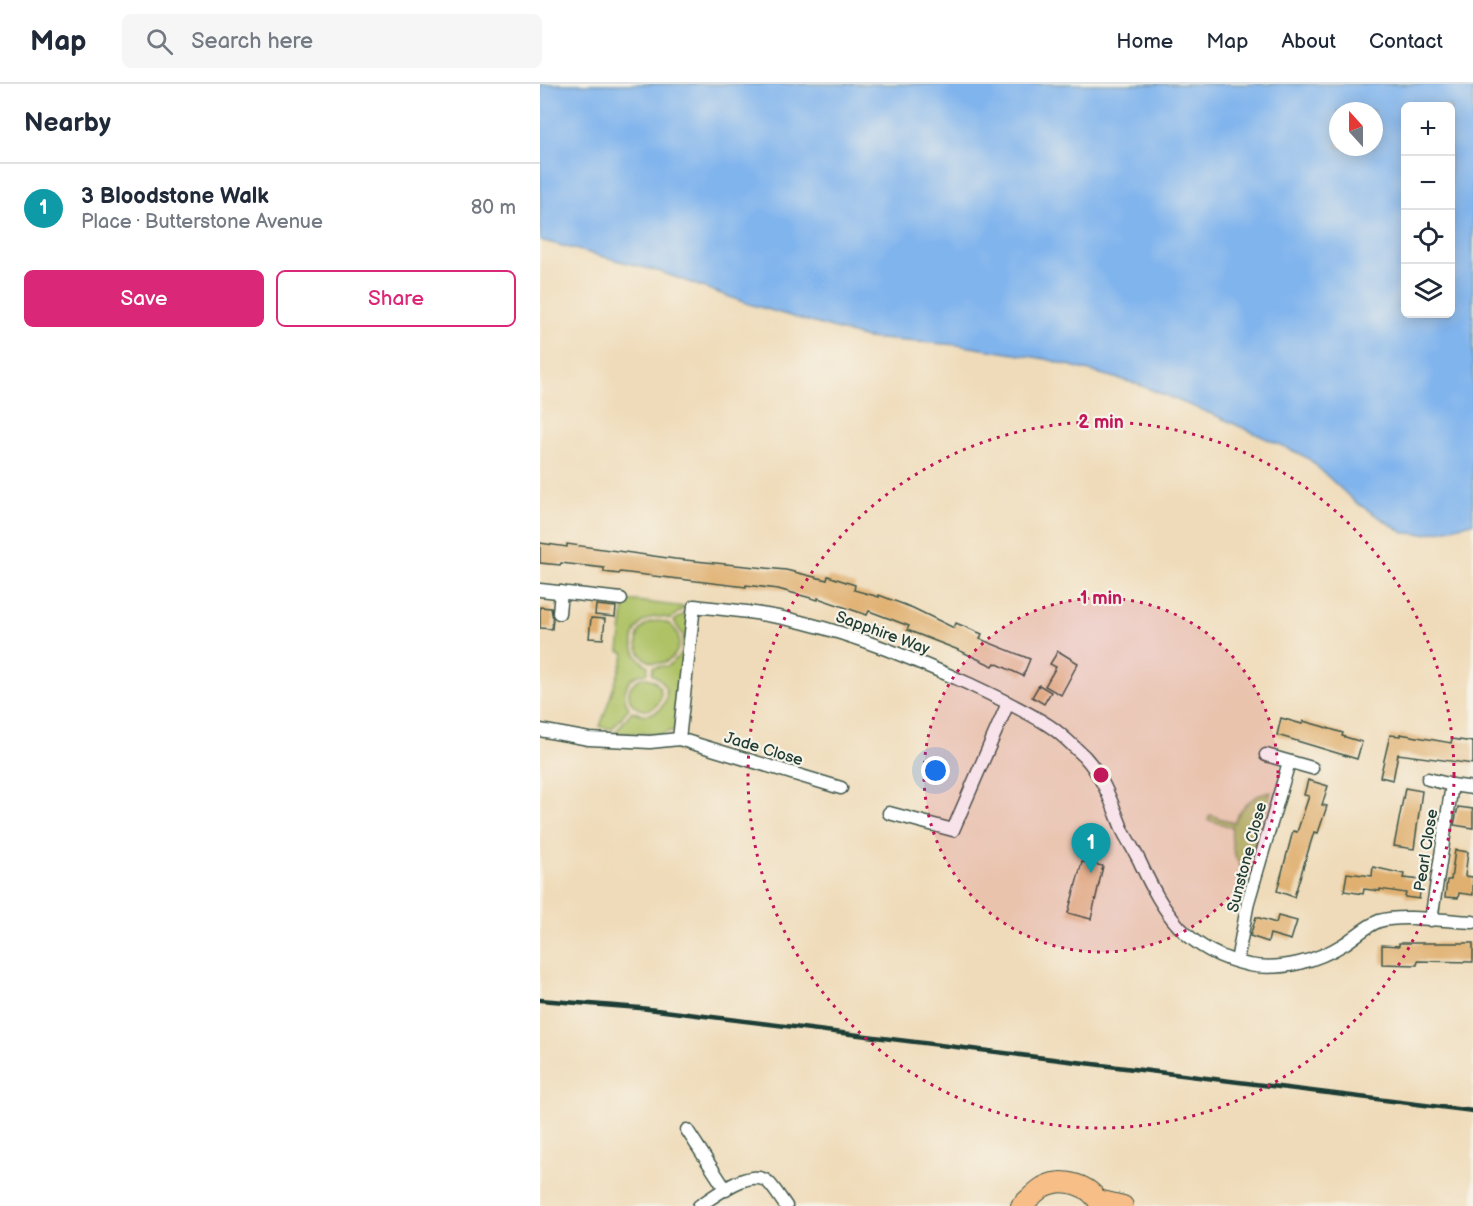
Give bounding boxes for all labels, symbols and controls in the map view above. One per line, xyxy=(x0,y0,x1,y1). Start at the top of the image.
search box xyxy=(122,14,542,68)
text: Map xyxy=(30,25,86,58)
icon: search xyxy=(143,25,176,58)
text: Search here xyxy=(191,28,313,55)
text: Home xyxy=(1116,29,1173,54)
text: Map xyxy=(1206,29,1248,54)
text: About xyxy=(1281,29,1336,54)
text: Contact xyxy=(1369,29,1443,54)
north arrow xyxy=(1329,102,1383,156)
map controls xyxy=(1401,102,1455,318)
button: + xyxy=(1401,102,1455,156)
text: Nearby xyxy=(24,108,111,139)
button: − xyxy=(1401,156,1455,210)
text: 3 Bloodstone Walk xyxy=(81,183,269,210)
text: 1 xyxy=(39,196,48,220)
text: 80 m xyxy=(471,196,516,220)
text: Place · Butterstone Avenue xyxy=(81,210,323,234)
button: locate xyxy=(1401,210,1455,264)
button: layers xyxy=(1401,264,1455,318)
button: Save xyxy=(24,270,264,327)
button: Share xyxy=(276,270,516,327)
text: 2 min xyxy=(1078,412,1124,433)
text: 1 min xyxy=(1080,588,1122,609)
street label: Sapphire Way xyxy=(833,608,933,659)
street label: Jade Close xyxy=(722,728,806,771)
your location xyxy=(921,756,950,785)
centre of rings xyxy=(1091,765,1111,785)
street label: Sunstone Close xyxy=(1224,800,1271,915)
street label: Pearl Close xyxy=(1411,807,1442,893)
pin: 1 xyxy=(1072,824,1110,873)

